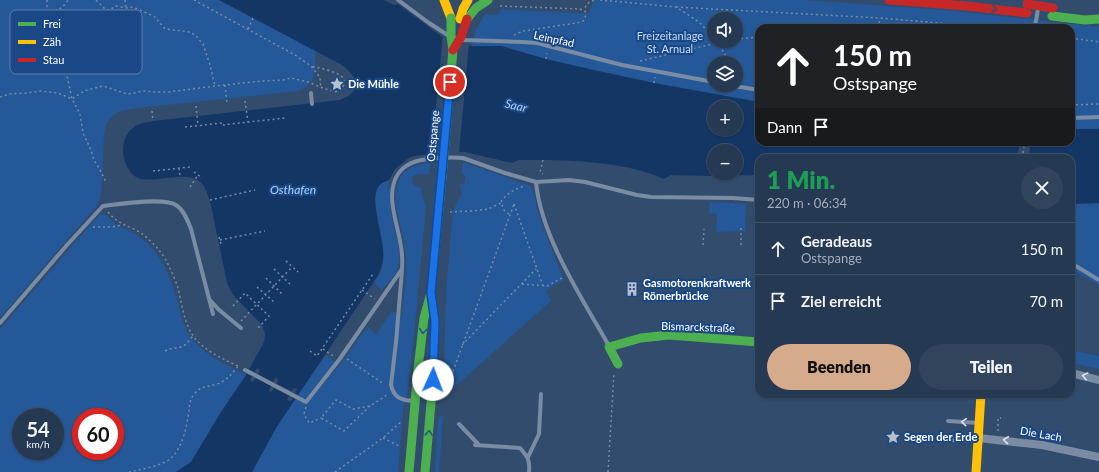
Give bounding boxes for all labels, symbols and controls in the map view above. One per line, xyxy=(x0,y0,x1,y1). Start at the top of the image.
one-way arrow xyxy=(991,4,997,13)
legend xyxy=(10,10,142,74)
map controls xyxy=(707,12,743,180)
button: sound xyxy=(707,12,743,48)
text: Frei xyxy=(43,17,61,30)
street label: Leinpfad xyxy=(533,28,576,49)
park label: Freizeitanlage St. Arnual xyxy=(637,29,703,55)
text: Zäh xyxy=(43,35,61,48)
text: 150 m xyxy=(833,38,912,72)
icon: ahead xyxy=(767,40,819,92)
text: Stau xyxy=(43,53,64,66)
button: layers xyxy=(707,56,743,92)
pin xyxy=(433,65,467,99)
icon: arrive xyxy=(439,71,461,93)
text: Ostspange xyxy=(833,72,917,94)
place icon: Die Mühle xyxy=(329,76,345,92)
place label: Die Mühle xyxy=(348,77,399,90)
water label: Saar xyxy=(503,96,530,116)
button: + xyxy=(707,100,743,136)
street label: Ostspange xyxy=(424,110,441,162)
icon: arrive xyxy=(810,116,832,138)
text: Dann xyxy=(767,118,802,136)
button: − xyxy=(707,144,743,180)
text: 1 Min. xyxy=(767,165,835,194)
button: close xyxy=(1021,167,1063,209)
water label: Osthafen xyxy=(270,182,316,197)
text: 220 m · 06:34 xyxy=(767,195,847,211)
text: Geradeaus xyxy=(801,232,872,250)
icon: ahead xyxy=(767,238,789,260)
text: 150 m xyxy=(1021,240,1063,258)
text: Ostspange xyxy=(801,250,862,266)
place label: Gasmotorenkraftwerk Römerbrücke xyxy=(643,276,751,302)
building icon: Gasmotorenkraftwerk Römerbrücke xyxy=(624,281,640,297)
icon: arrive xyxy=(767,290,789,312)
text: Ziel erreicht xyxy=(801,292,881,310)
text: 70 m xyxy=(1029,292,1063,310)
street label: Bismarckstraße xyxy=(661,319,735,334)
one-way arrow xyxy=(418,328,427,334)
button: Beenden xyxy=(767,344,911,390)
button: Teilen xyxy=(919,344,1063,390)
position arrow xyxy=(412,359,454,401)
one-way arrow xyxy=(1082,373,1088,381)
speed limit sign: 60 xyxy=(72,408,124,460)
text: 54 xyxy=(26,417,50,441)
one-way arrow xyxy=(961,417,967,426)
street label: Die Lach xyxy=(1019,423,1063,444)
place icon: Segen der Erde xyxy=(885,429,901,445)
one-way arrow xyxy=(424,430,433,436)
place label: Segen der Erde xyxy=(904,430,977,443)
one-way arrow xyxy=(1003,436,1009,445)
text: km/h xyxy=(26,438,50,450)

